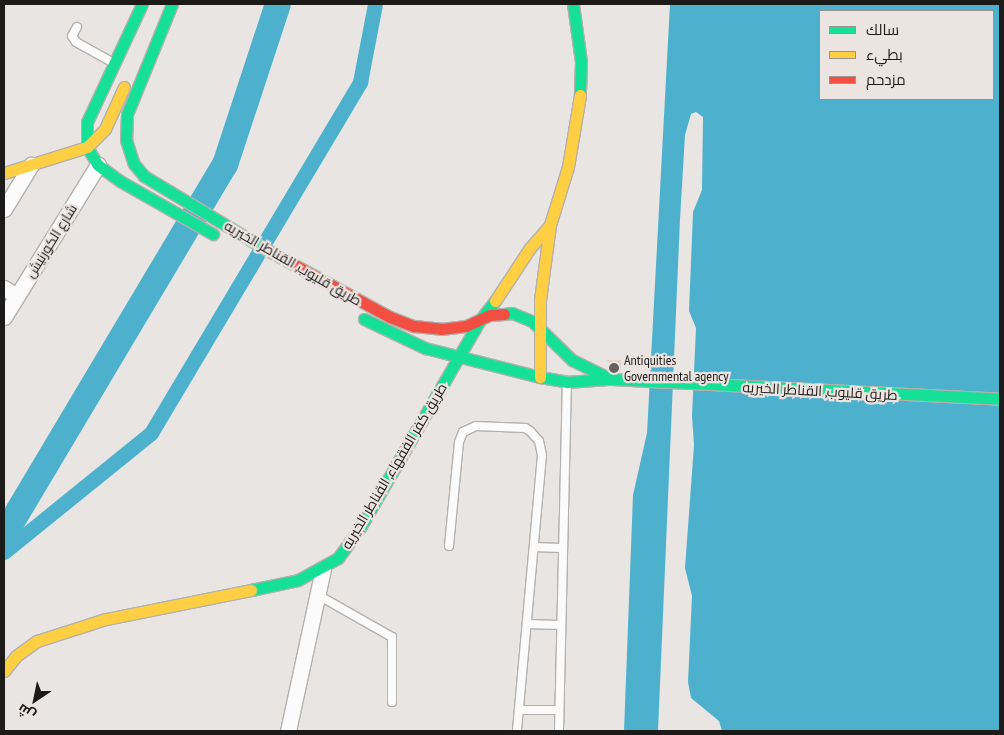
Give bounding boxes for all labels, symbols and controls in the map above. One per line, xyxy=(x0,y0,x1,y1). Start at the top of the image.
legend xyxy=(819,10,994,100)
text: سالك xyxy=(866,20,899,39)
text: بطيء xyxy=(866,45,903,64)
text: مزدحم xyxy=(866,70,906,89)
street label: شارع الكورنيش xyxy=(22,201,80,281)
street label: طريق قليوب, القناطر الخيريه xyxy=(221,217,365,309)
place label: Antiquities Governmental agency xyxy=(624,352,728,384)
marker: Antiquities Governmental agency xyxy=(608,362,620,374)
street label: طريق قليوب, القناطر الخيريه xyxy=(742,379,898,403)
street label: طريق كفر الفقهاء, القناطر الخيريه xyxy=(337,380,451,552)
north arrow xyxy=(10,675,60,725)
text: ش xyxy=(14,700,39,725)

